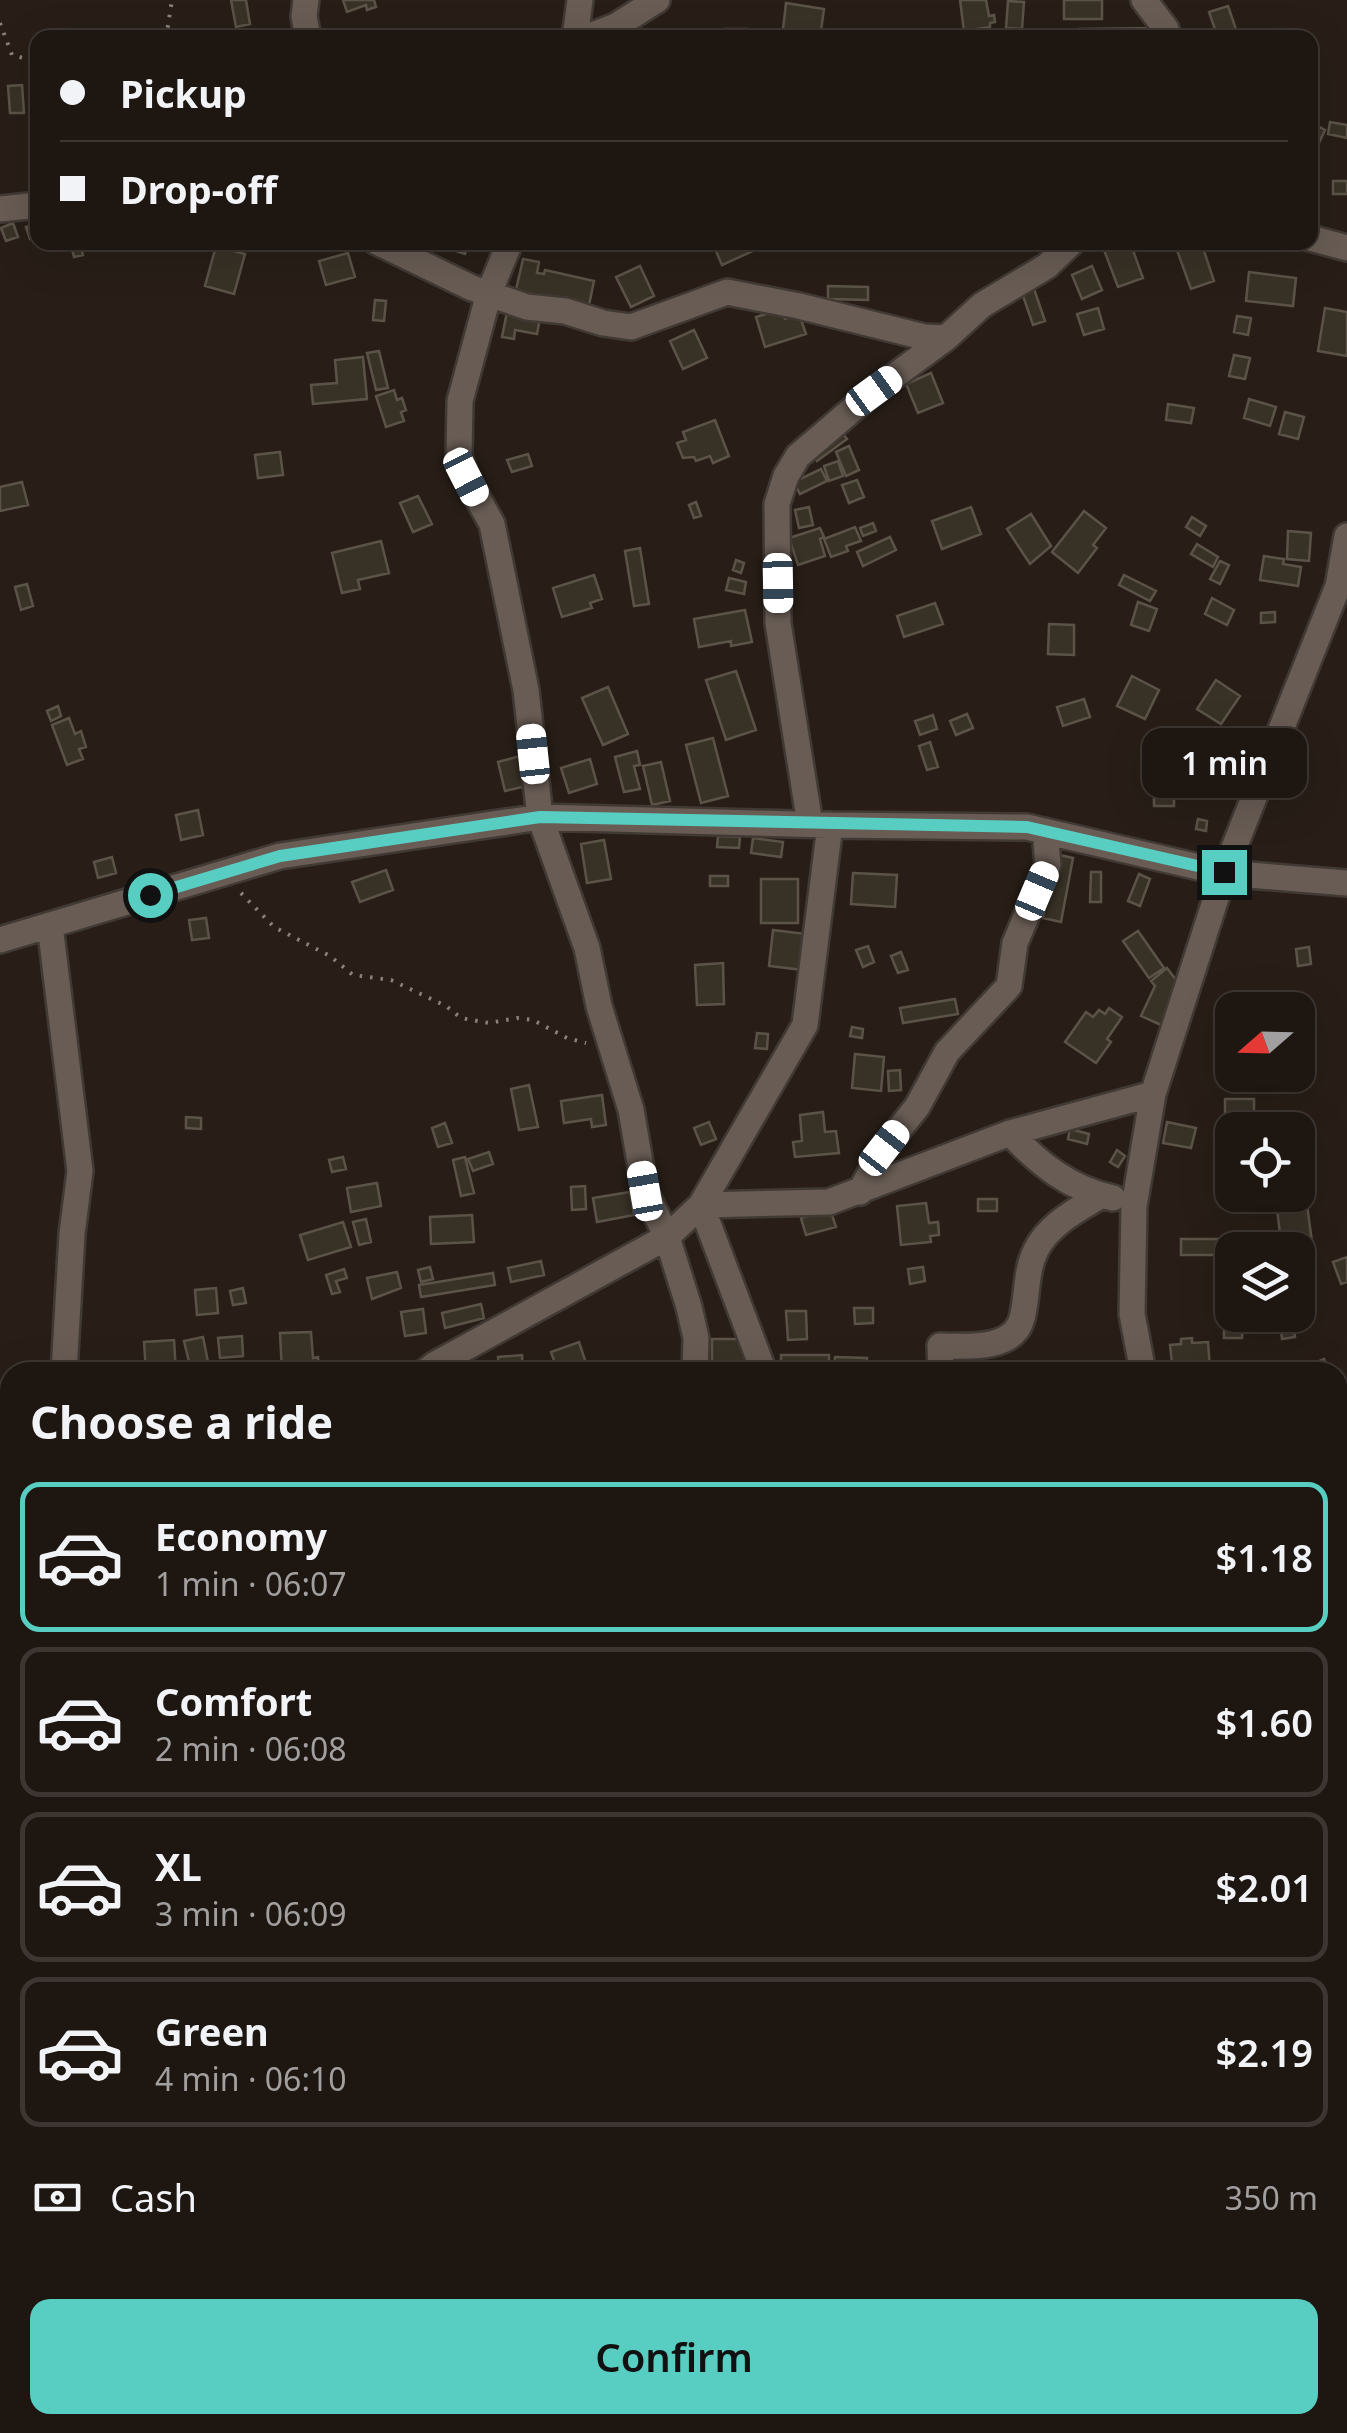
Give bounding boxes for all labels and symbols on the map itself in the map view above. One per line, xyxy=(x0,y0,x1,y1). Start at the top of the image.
car xyxy=(841,361,907,421)
car xyxy=(439,443,493,511)
car xyxy=(762,553,794,613)
car xyxy=(515,723,551,785)
callout: 1 min xyxy=(1142,727,1306,797)
route end xyxy=(1202,850,1247,895)
car xyxy=(1011,858,1063,924)
route start xyxy=(128,873,173,918)
north arrow xyxy=(1215,992,1315,1092)
car xyxy=(854,1115,914,1181)
car xyxy=(625,1159,665,1223)

